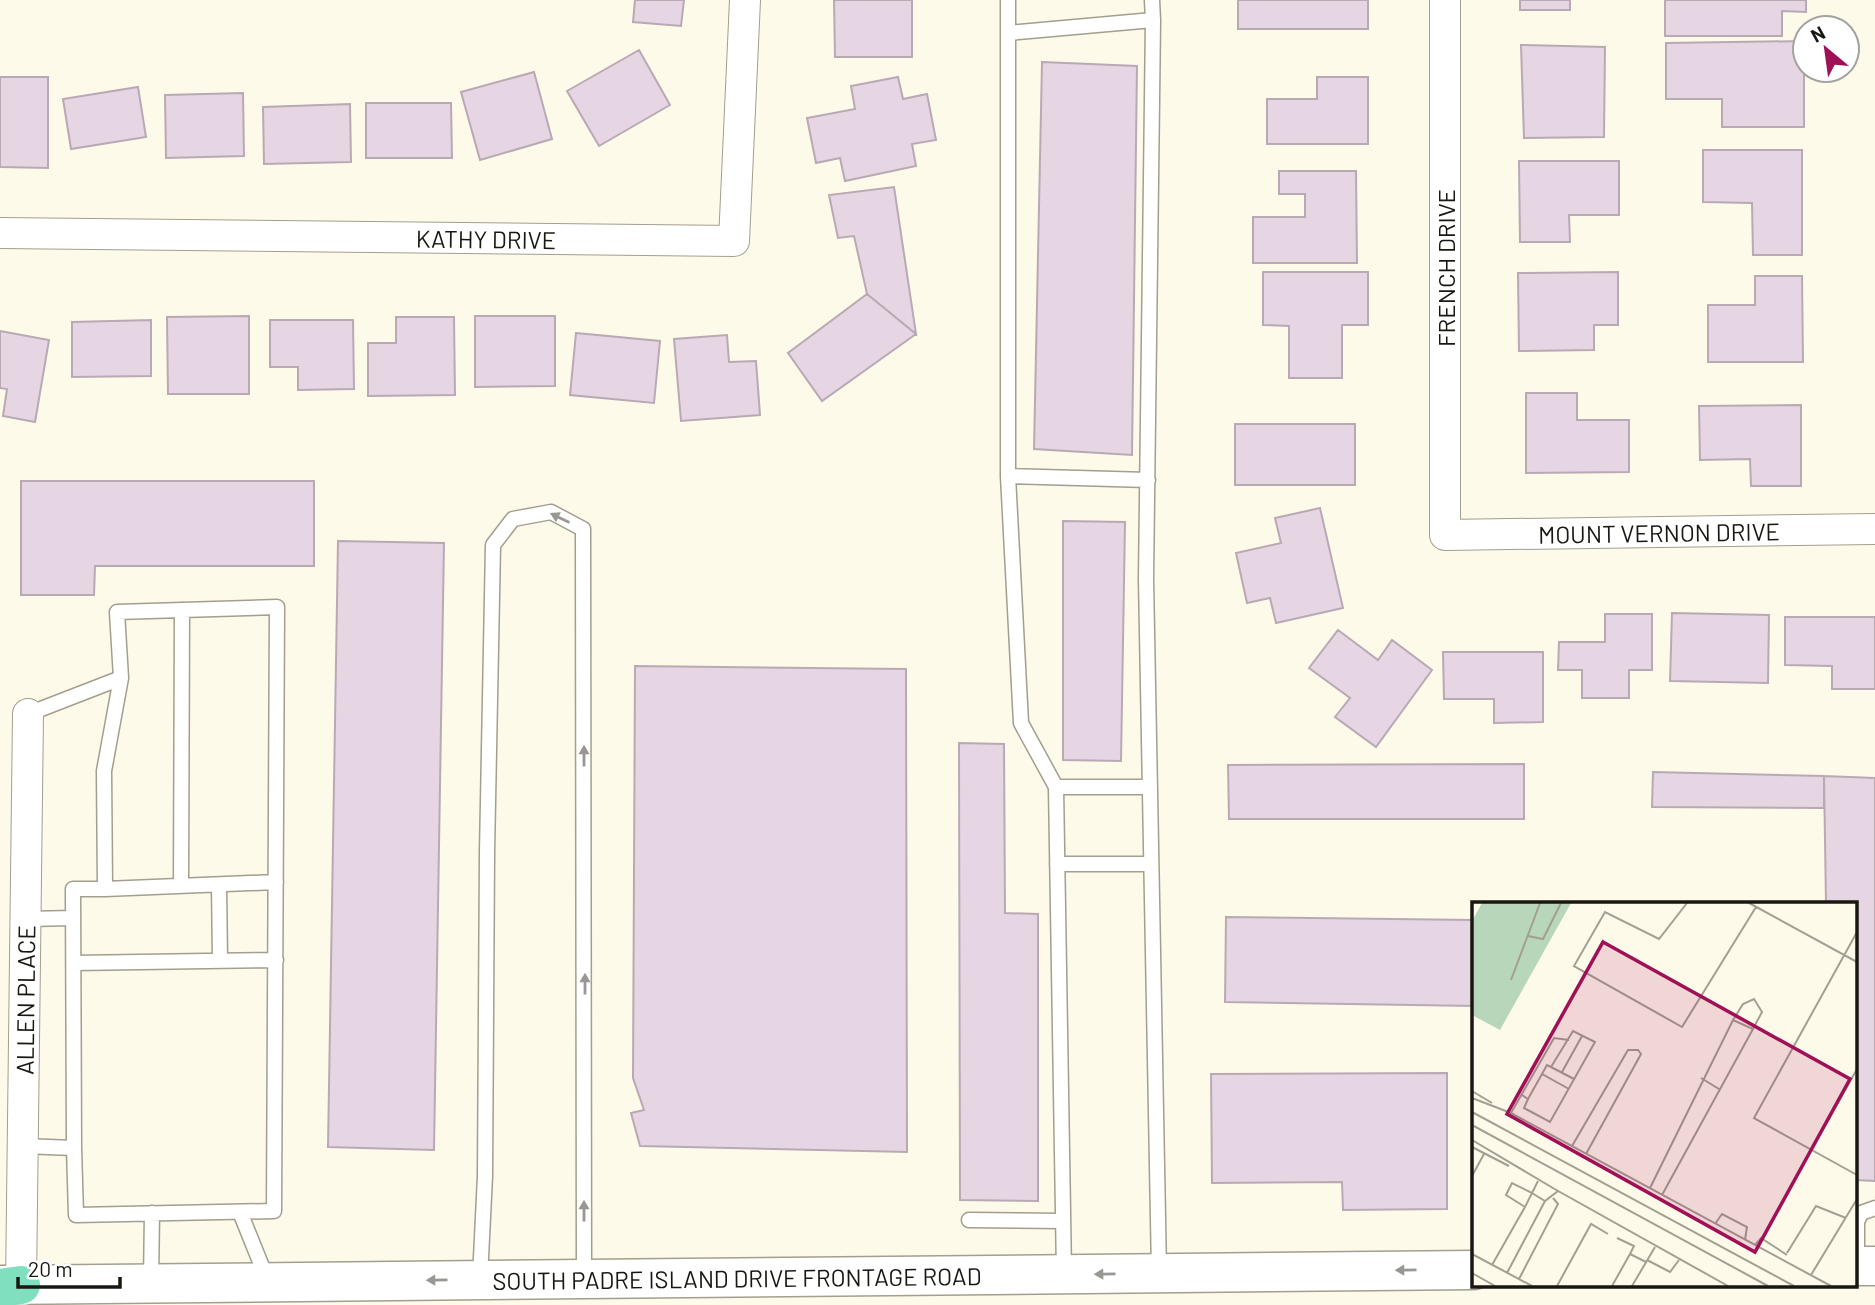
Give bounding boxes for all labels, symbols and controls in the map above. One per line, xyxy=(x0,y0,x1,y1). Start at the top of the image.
north arrow xyxy=(1791,14,1861,84)
text: N xyxy=(1806,21,1829,47)
street label: FRENCH DRIVE xyxy=(1431,189,1460,347)
street label: KATHY DRIVE xyxy=(416,223,556,254)
one-way arrow xyxy=(550,512,571,524)
street label: MOUNT VERNON DRIVE xyxy=(1538,516,1780,548)
one-way arrow xyxy=(578,745,590,767)
inset map xyxy=(1472,902,1857,1288)
street label: ALLEN PLACE xyxy=(9,925,40,1075)
one-way arrow xyxy=(579,972,591,994)
one-way arrow xyxy=(578,1200,590,1222)
scale bar xyxy=(18,1246,119,1290)
text: 20 m xyxy=(28,1256,73,1281)
street label: SOUTH PADRE ISLAND DRIVE FRONTAGE ROAD xyxy=(492,1261,982,1294)
one-way arrow xyxy=(1395,1265,1417,1276)
one-way arrow xyxy=(1094,1268,1116,1279)
one-way arrow xyxy=(425,1275,447,1286)

